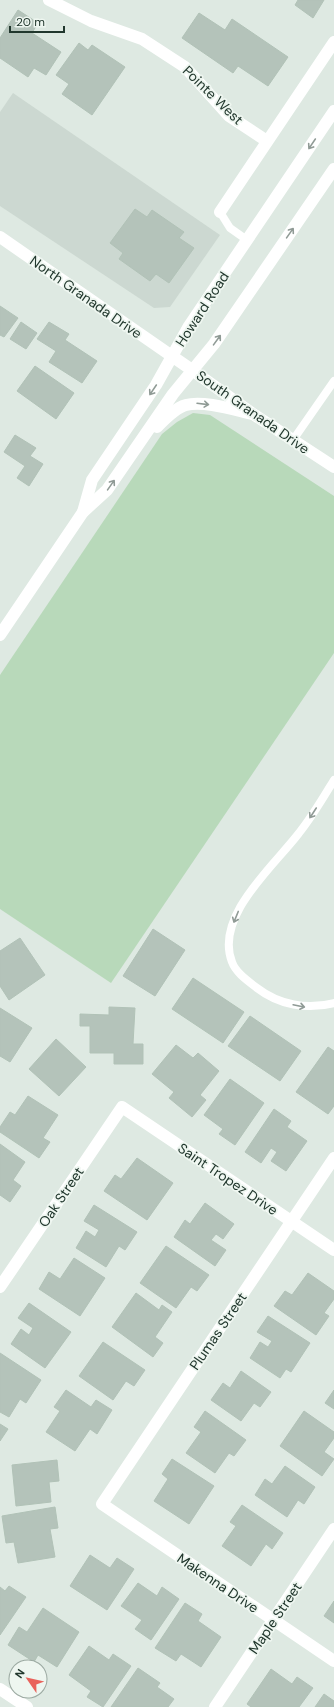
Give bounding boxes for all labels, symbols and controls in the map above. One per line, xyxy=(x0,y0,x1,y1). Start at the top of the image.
scale bar xyxy=(10,8,64,34)
text: 20 m xyxy=(16,14,45,30)
street label: Pointe West xyxy=(179,62,247,128)
one-way arrow xyxy=(308,138,316,149)
one-way arrow xyxy=(286,228,294,239)
street label: North Granada Drive xyxy=(26,252,146,342)
street label: Howard Road xyxy=(171,268,233,350)
one-way arrow xyxy=(213,334,221,345)
street label: South Granada Drive xyxy=(193,366,313,458)
one-way arrow xyxy=(148,384,156,396)
one-way arrow xyxy=(196,401,209,408)
one-way arrow xyxy=(107,480,115,491)
one-way arrow xyxy=(309,807,317,818)
one-way arrow xyxy=(231,910,239,922)
one-way arrow xyxy=(293,1002,306,1010)
street label: Saint Tropez Drive xyxy=(175,1139,281,1219)
street label: Oak Street xyxy=(34,1163,88,1231)
street label: Plumas Street xyxy=(185,1289,251,1373)
street label: Makenna Drive xyxy=(174,1549,262,1617)
street label: Maple Street xyxy=(244,1579,306,1657)
north arrow xyxy=(8,1659,48,1699)
text: N xyxy=(12,1666,28,1681)

